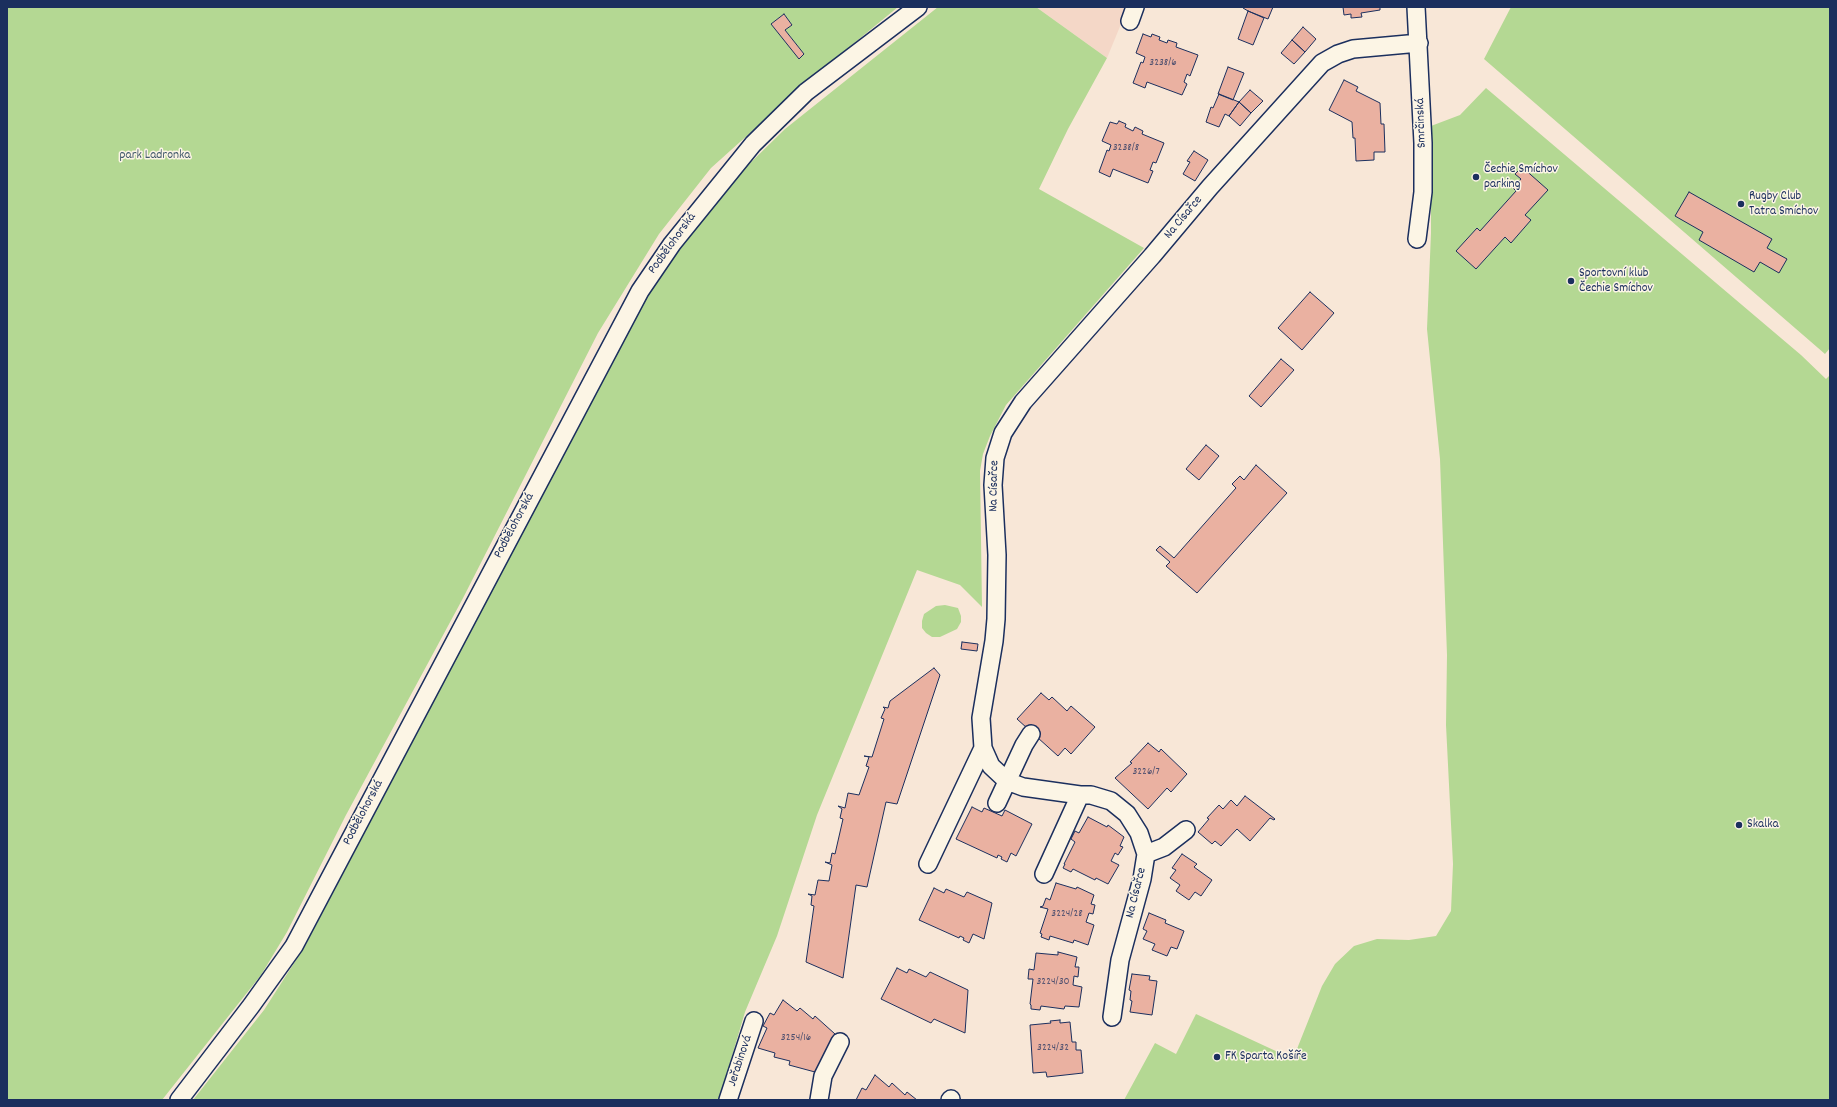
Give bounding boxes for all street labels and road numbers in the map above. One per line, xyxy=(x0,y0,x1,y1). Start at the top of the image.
street label: Smrčinská xyxy=(1413,98,1431,148)
street label: Na Císařce xyxy=(1161,193,1207,243)
street label: Podbělohorská xyxy=(646,210,700,278)
street label: Na Císařce xyxy=(987,460,1003,512)
street label: Podbělohorská xyxy=(491,491,539,561)
street label: Podbělohorská xyxy=(340,778,388,848)
street label: Na Císařce xyxy=(1123,866,1151,920)
street label: Jeřabinová xyxy=(725,1033,757,1089)

